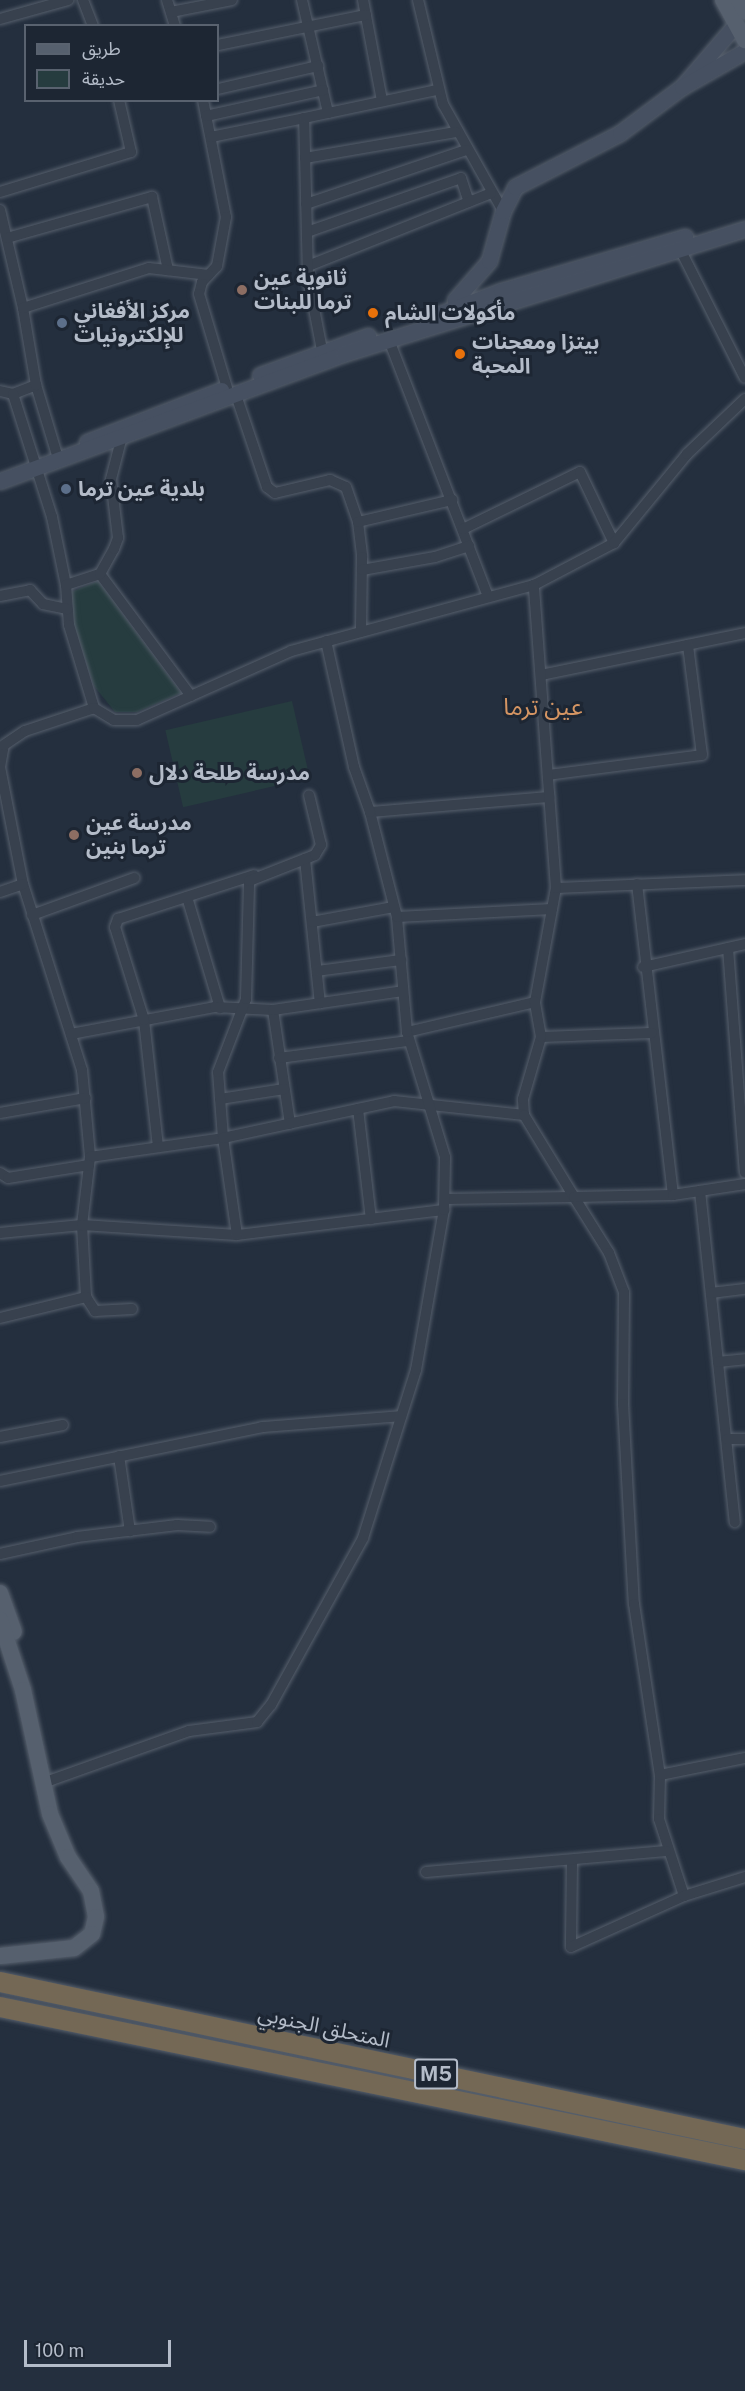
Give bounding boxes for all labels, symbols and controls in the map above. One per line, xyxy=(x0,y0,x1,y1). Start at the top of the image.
legend xyxy=(24,24,219,102)
text: طريق xyxy=(82,38,121,59)
text: حديقة xyxy=(82,68,125,89)
place label: ثانوية عين ترما للبنات xyxy=(254,265,352,315)
marker: ثانوية عين ترما للبنات xyxy=(235,283,249,297)
place label: مركز الأفغاني للإلكترونيات xyxy=(74,298,190,348)
place label: مأكولات الشام xyxy=(385,300,515,326)
marker: مأكولات الشام xyxy=(366,306,380,320)
marker: مركز الأفغاني للإلكترونيات xyxy=(55,316,69,330)
place label: بيتزا ومعجنات المحبة xyxy=(472,329,599,379)
marker: بيتزا ومعجنات المحبة xyxy=(453,347,467,361)
place label: بلدية عين ترما xyxy=(78,476,205,502)
marker: بلدية عين ترما xyxy=(59,482,73,496)
district label: عين ترما xyxy=(503,693,583,721)
place label: مدرسة طلحة دلال xyxy=(149,760,310,786)
marker: مدرسة طلحة دلال xyxy=(130,766,144,780)
place label: مدرسة عين ترما بنين xyxy=(86,810,192,860)
marker: مدرسة عين ترما بنين xyxy=(67,828,81,842)
street label: المتحلق الجنوبي xyxy=(256,2001,392,2053)
road number: M5 xyxy=(414,2057,458,2091)
scale bar xyxy=(27,2328,174,2366)
text: 100 m xyxy=(35,2340,84,2361)

